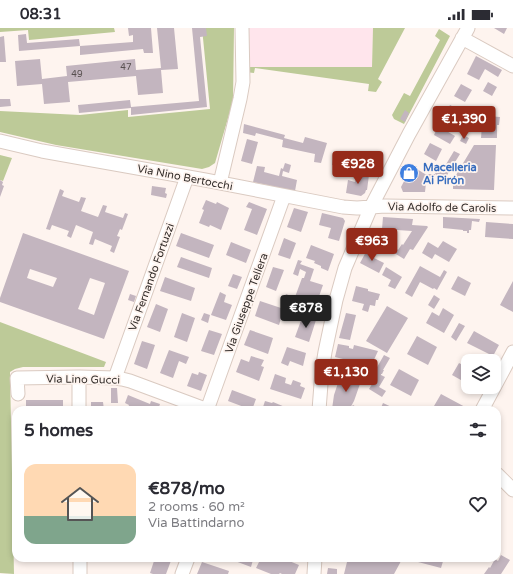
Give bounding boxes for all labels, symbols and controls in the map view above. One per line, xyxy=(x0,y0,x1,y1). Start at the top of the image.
text: 08:31 xyxy=(20,5,62,23)
house number: 47 xyxy=(120,62,132,73)
house number: 49 xyxy=(71,69,83,80)
pin: €1,390 xyxy=(431,106,497,140)
text: €1,390 xyxy=(442,111,486,127)
pin: €928 xyxy=(334,151,382,185)
text: €928 xyxy=(341,156,375,172)
place label: Macelleria Ai Pirón xyxy=(423,161,477,187)
street label: Via Nino Bertocchi xyxy=(136,162,234,193)
shop icon: Macelleria Ai Pirón xyxy=(398,162,420,184)
street label: Via Adolfo de Carolis xyxy=(388,200,496,215)
street label: Via Fernando Fortuzzi xyxy=(126,221,177,333)
pin: €963 xyxy=(348,228,396,262)
text: €963 xyxy=(355,233,389,249)
street label: Via Giuseppe Tellera xyxy=(222,251,271,355)
pin: €878 xyxy=(282,295,330,329)
text: €878 xyxy=(289,300,323,316)
map controls xyxy=(461,354,501,394)
button: layers xyxy=(461,354,501,394)
pin: €1,130 xyxy=(313,359,379,393)
text: €1,130 xyxy=(324,364,368,380)
street label: Via Lino Gucci xyxy=(46,372,120,387)
icon: filters xyxy=(467,419,489,441)
text: 5 homes xyxy=(24,420,93,441)
text: €878/mo xyxy=(148,478,225,499)
icon: home xyxy=(56,480,104,528)
icon: heart xyxy=(467,493,489,515)
text: 2 rooms · 60 m² xyxy=(148,499,245,515)
text: Via Battindarno xyxy=(148,515,244,531)

